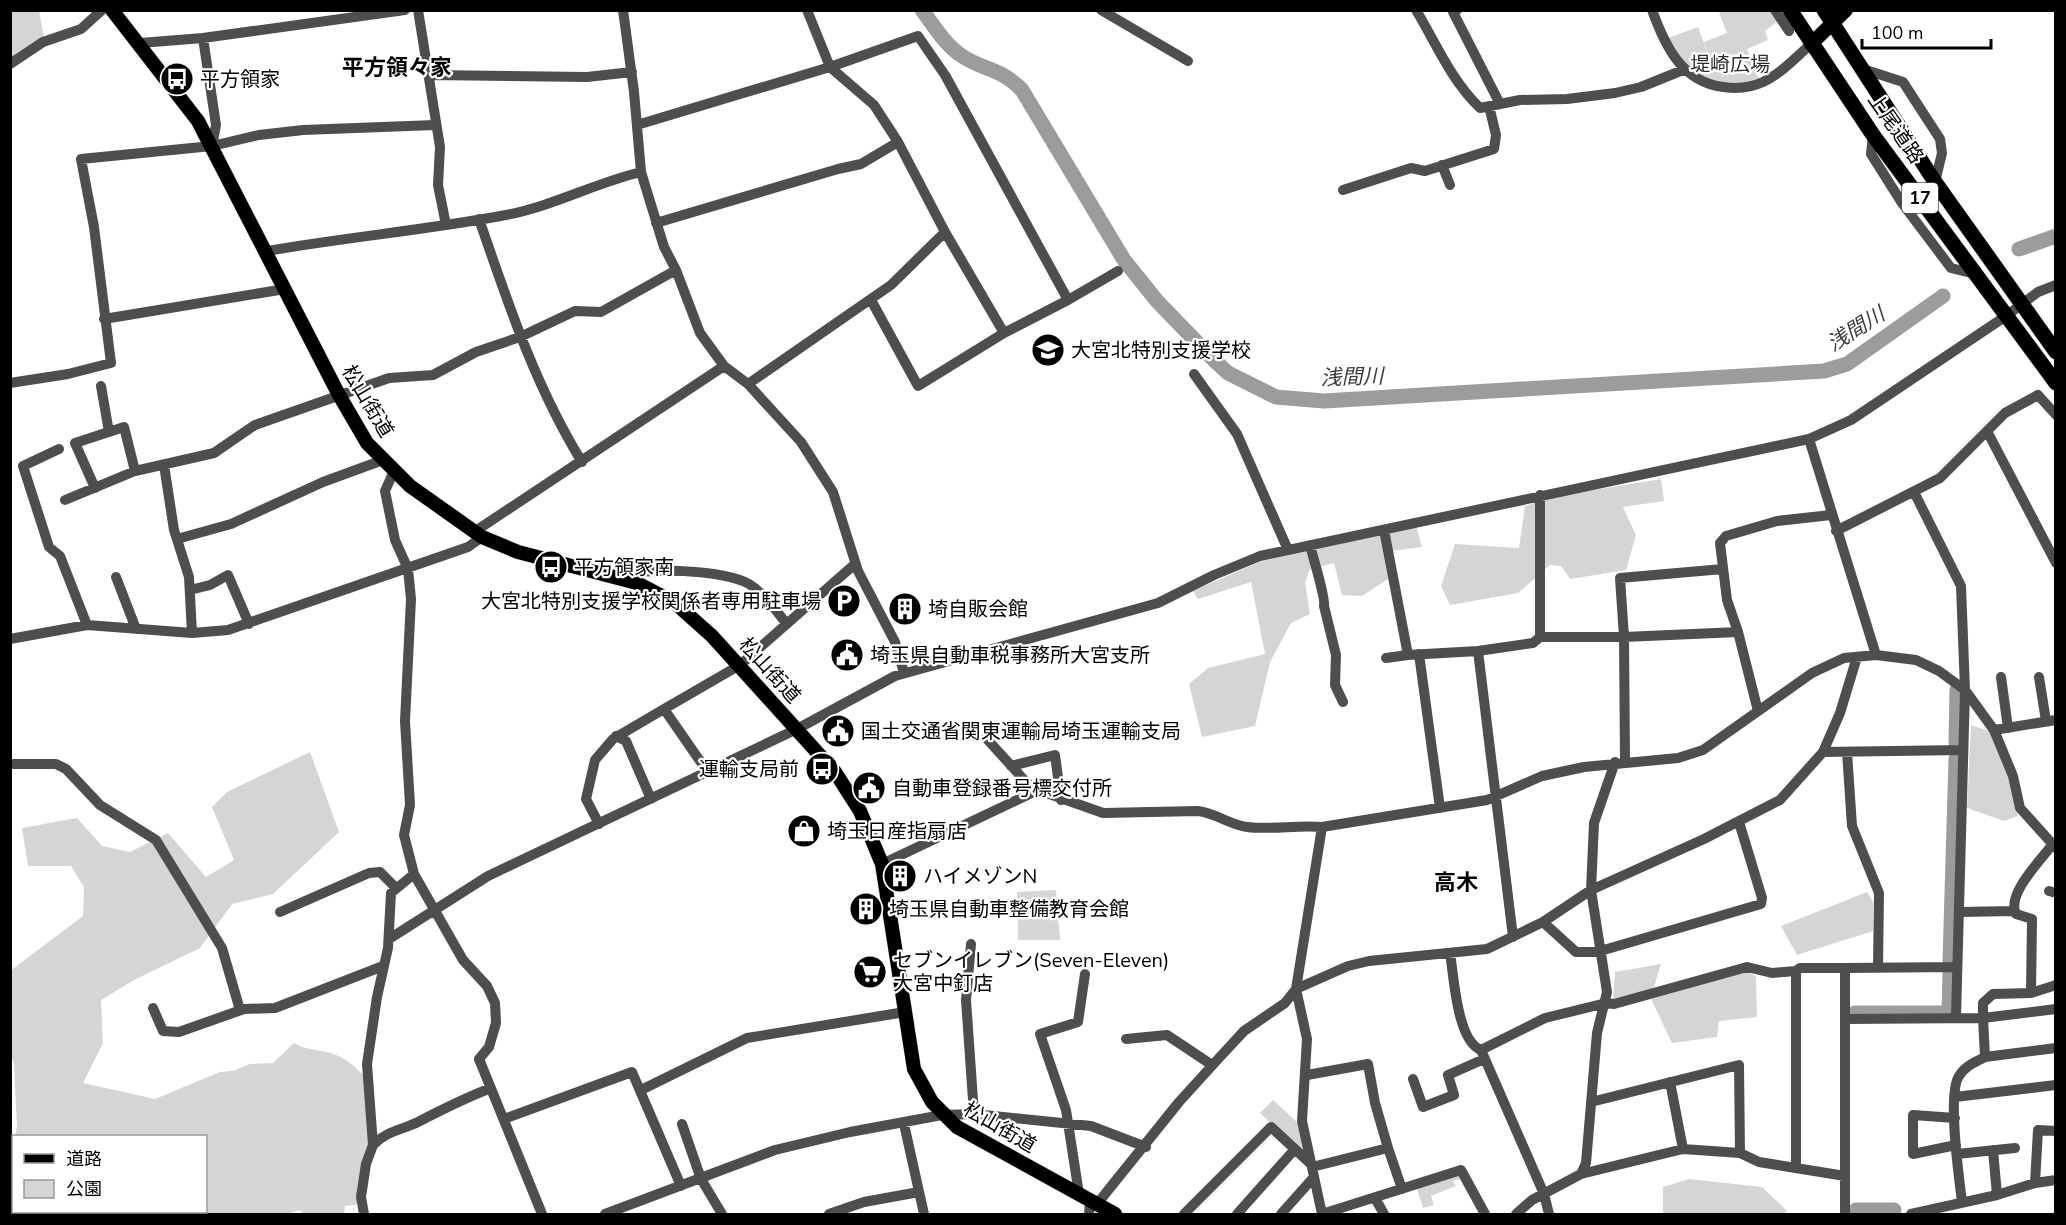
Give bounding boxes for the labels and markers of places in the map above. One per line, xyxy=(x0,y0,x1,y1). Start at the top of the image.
bus stop icon: 平方領家 xyxy=(159,61,195,97)
place label: 平方領家 xyxy=(200,66,280,93)
school or university icon: 大宮北特別支援学校 xyxy=(1030,332,1066,368)
place label: 大宮北特別支援学校 xyxy=(1071,337,1251,364)
bus stop icon: 平方領家南 xyxy=(533,549,569,585)
place label: 平方領家南 xyxy=(574,554,674,581)
parking icon: 大宮北特別支援学校関係者専用駐車場 xyxy=(826,583,862,619)
place label: 大宮北特別支援学校関係者専用駐車場 xyxy=(481,588,821,615)
building icon: 埼自販会館 xyxy=(887,591,923,627)
place label: 埼自販会館 xyxy=(928,596,1028,623)
public building icon: 埼玉県自動車税事務所大宮支所 xyxy=(829,637,865,673)
place label: 埼玉県自動車税事務所大宮支所 xyxy=(870,642,1150,669)
public building icon: 国土交通省関東運輸局埼玉運輸支局 xyxy=(820,713,856,749)
place label: 国土交通省関東運輸局埼玉運輸支局 xyxy=(861,718,1181,745)
bus stop icon: 運輸支局前 xyxy=(804,751,840,787)
place label: 運輸支局前 xyxy=(699,756,799,783)
public building icon: 自動車登録番号標交付所 xyxy=(851,770,887,806)
place label: 自動車登録番号標交付所 xyxy=(892,775,1112,802)
shop icon: 埼玉日産指扇店 xyxy=(786,813,822,849)
place label: 埼玉日産指扇店 xyxy=(827,818,967,845)
building icon: ハイメゾンN xyxy=(882,858,918,894)
place label: ハイメゾンN xyxy=(923,863,1037,890)
building icon: 埼玉県自動車整備教育会館 xyxy=(848,891,884,927)
place label: 埼玉県自動車整備教育会館 xyxy=(889,896,1129,923)
place label: セブンイレブン(Seven-Eleven) 大宮中釘店 xyxy=(893,947,1169,997)
supermarket icon: セブンイレブン(Seven-Eleven) 大宮中釘店 xyxy=(852,954,888,990)

